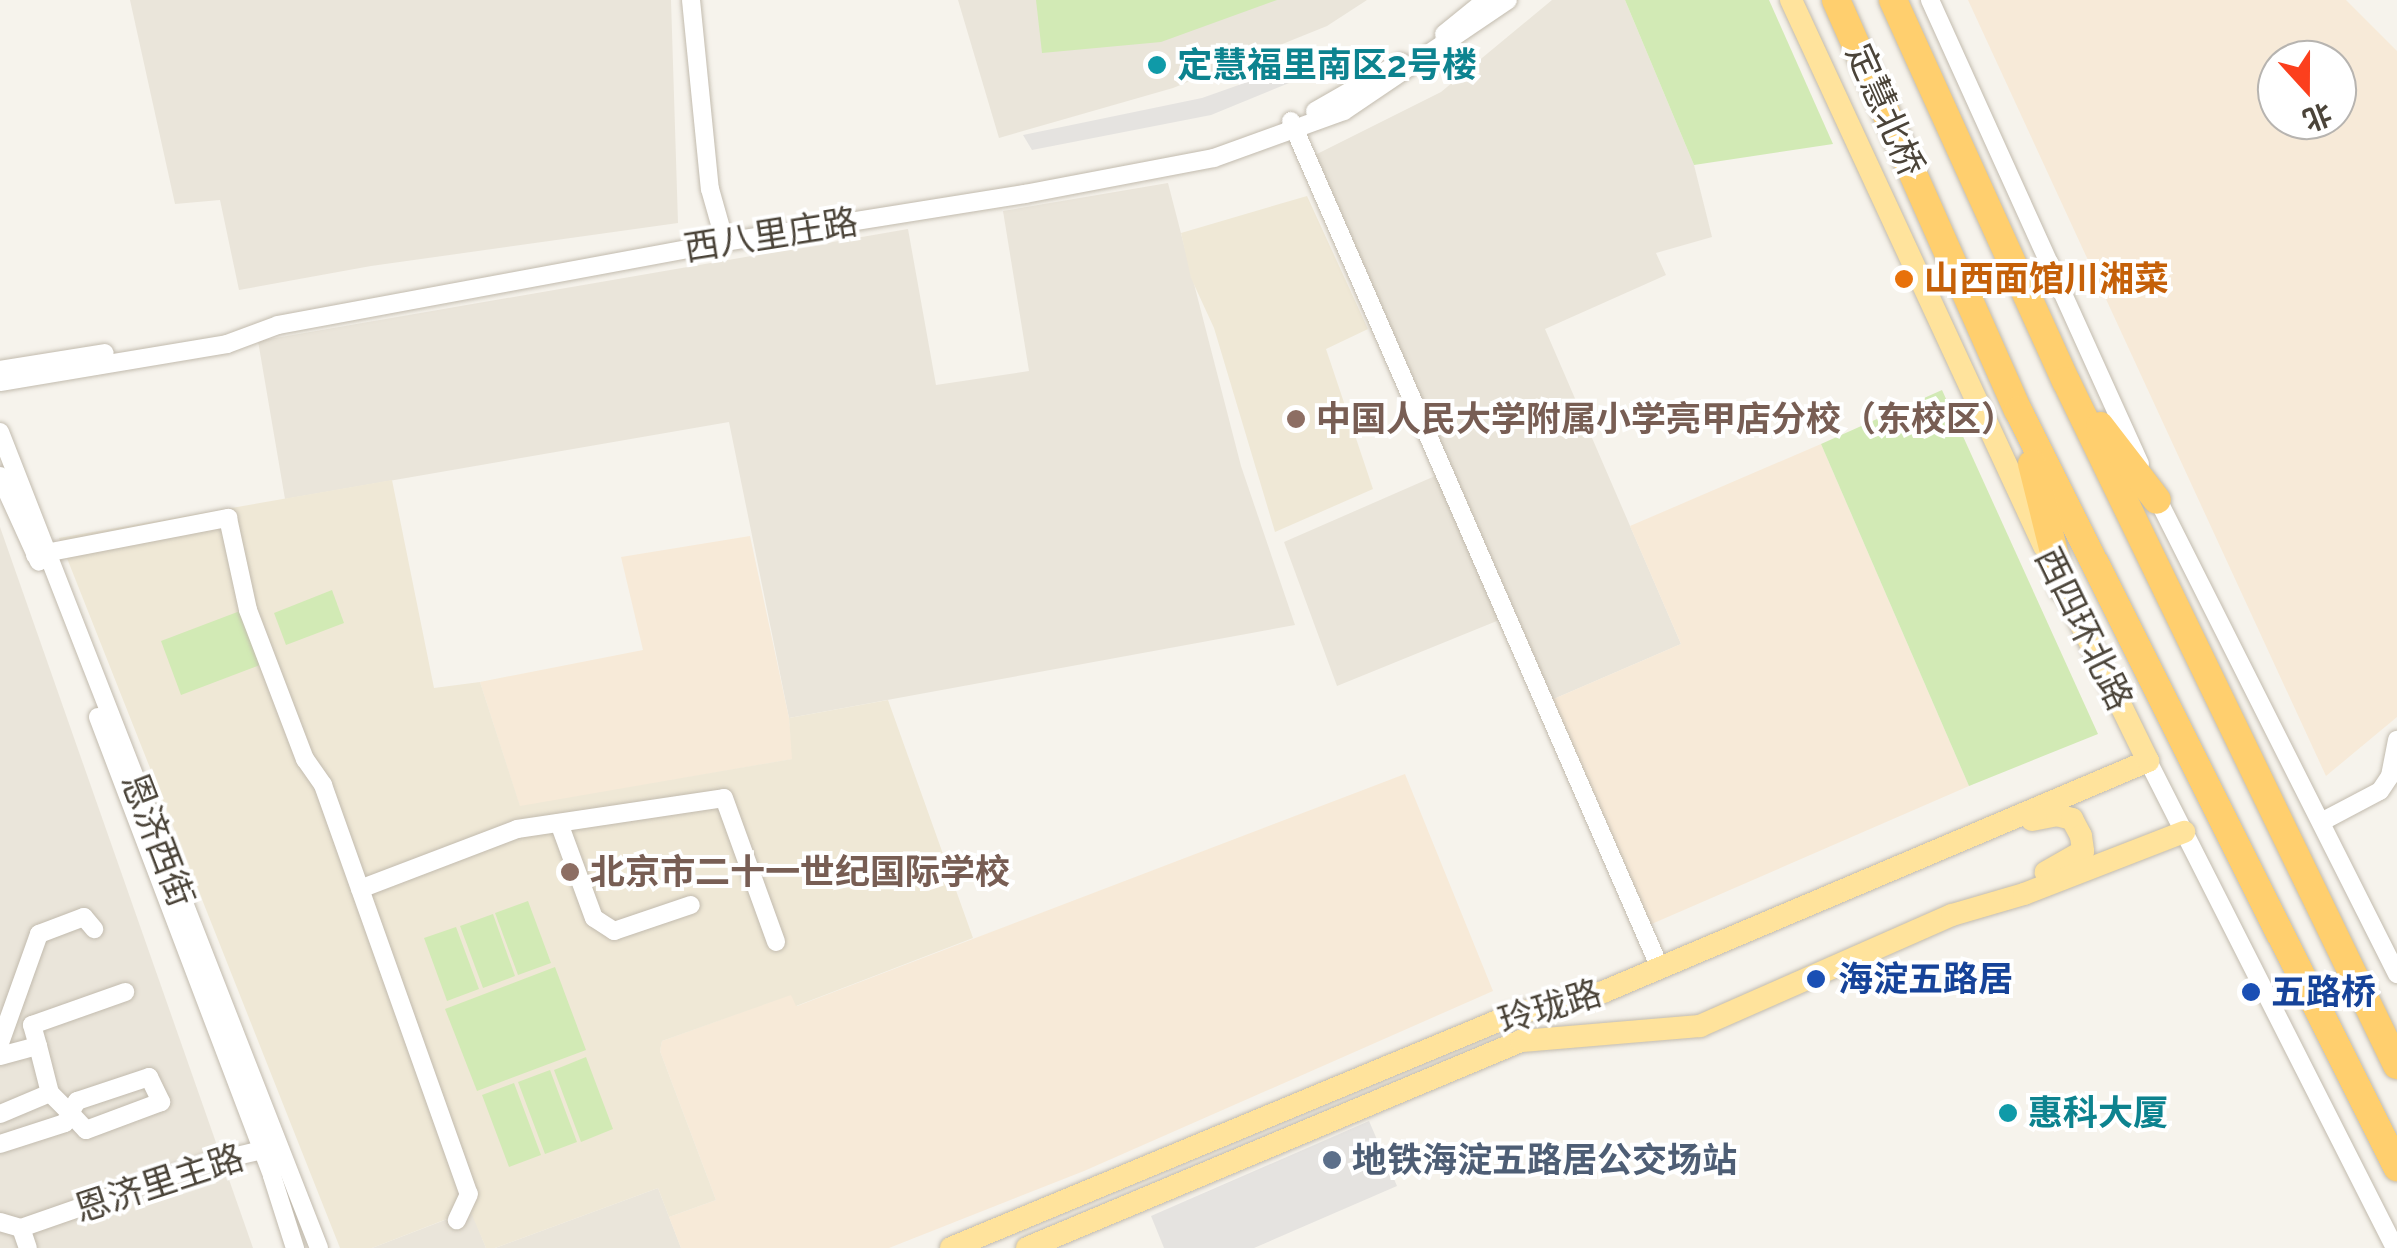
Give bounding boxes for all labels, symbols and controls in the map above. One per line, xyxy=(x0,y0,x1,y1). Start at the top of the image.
street label: 定慧北桥 xyxy=(1837,38,1933,182)
north arrow xyxy=(2257,40,2357,140)
place label: 定慧福里南区2号楼 xyxy=(1177,44,1477,86)
marker: 定慧福里南区2号楼 xyxy=(1146,54,1168,76)
text: 北 xyxy=(2298,96,2336,137)
street label: 西八里庄路 xyxy=(681,201,861,269)
place label: 山西面馆川湘菜 xyxy=(1924,258,2169,300)
marker: 山西面馆川湘菜 xyxy=(1893,268,1915,290)
place label: 中国人民大学附属小学亮甲店分校（东校区） xyxy=(1316,398,2016,440)
marker: 中国人民大学附属小学亮甲店分校（东校区） xyxy=(1285,408,1307,430)
street label: 西四环北路 xyxy=(2027,541,2141,717)
street label: 恩济西街 xyxy=(113,767,203,913)
place label: 北京市二十一世纪国际学校 xyxy=(590,851,1010,893)
marker: 北京市二十一世纪国际学校 xyxy=(559,861,581,883)
place label: 海淀五路居 xyxy=(1838,958,2013,1000)
marker: 海淀五路居 xyxy=(1803,966,1829,992)
place label: 五路桥 xyxy=(2271,971,2376,1013)
street label: 玲珑路 xyxy=(1494,972,1606,1042)
marker: 五路桥 xyxy=(2240,981,2262,1003)
place label: 惠科大厦 xyxy=(2028,1092,2168,1134)
marker: 惠科大厦 xyxy=(1997,1102,2019,1124)
street label: 恩济里主路 xyxy=(69,1136,249,1230)
place label: 地铁海淀五路居公交场站 xyxy=(1352,1139,1737,1181)
marker: 地铁海淀五路居公交场站 xyxy=(1321,1149,1343,1171)

